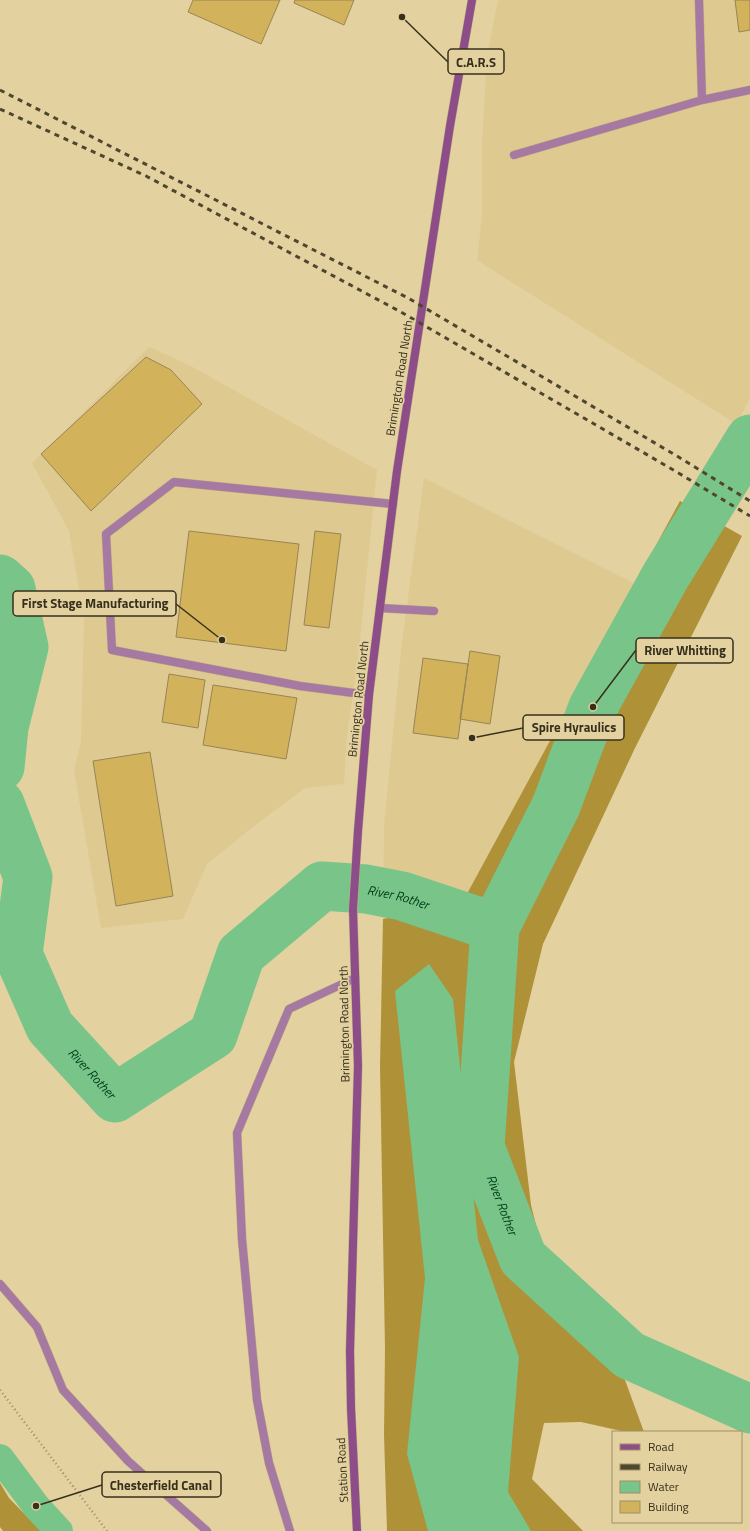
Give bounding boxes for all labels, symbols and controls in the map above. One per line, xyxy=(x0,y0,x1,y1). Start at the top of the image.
callout: C.A.R.S xyxy=(448,49,504,74)
text: C.A.R.S xyxy=(456,52,496,72)
street label: Brimington Road North xyxy=(380,319,418,437)
callout: First Stage Manufacturing xyxy=(13,591,176,616)
text: First Stage Manufacturing xyxy=(21,593,169,613)
callout: River Whitting xyxy=(636,638,733,663)
street label: Brimington Road North xyxy=(342,640,374,758)
text: River Whitting xyxy=(644,640,726,660)
callout: Spire Hyraulics xyxy=(523,715,624,740)
text: Spire Hyraulics xyxy=(532,717,616,737)
water label: River Rother xyxy=(366,879,434,915)
street label: Brimington Road North xyxy=(333,965,355,1083)
water label: River Rother xyxy=(63,1043,122,1105)
water label: River Rother xyxy=(482,1172,524,1240)
legend xyxy=(612,1431,742,1523)
street label: Station Road xyxy=(331,1437,353,1503)
text: Road xyxy=(648,1437,674,1456)
text: Railway xyxy=(648,1457,688,1476)
callout: Chesterfield Canal xyxy=(102,1472,221,1497)
text: Chesterfield Canal xyxy=(110,1475,212,1495)
text: Water xyxy=(648,1477,679,1496)
text: Building xyxy=(648,1497,689,1516)

